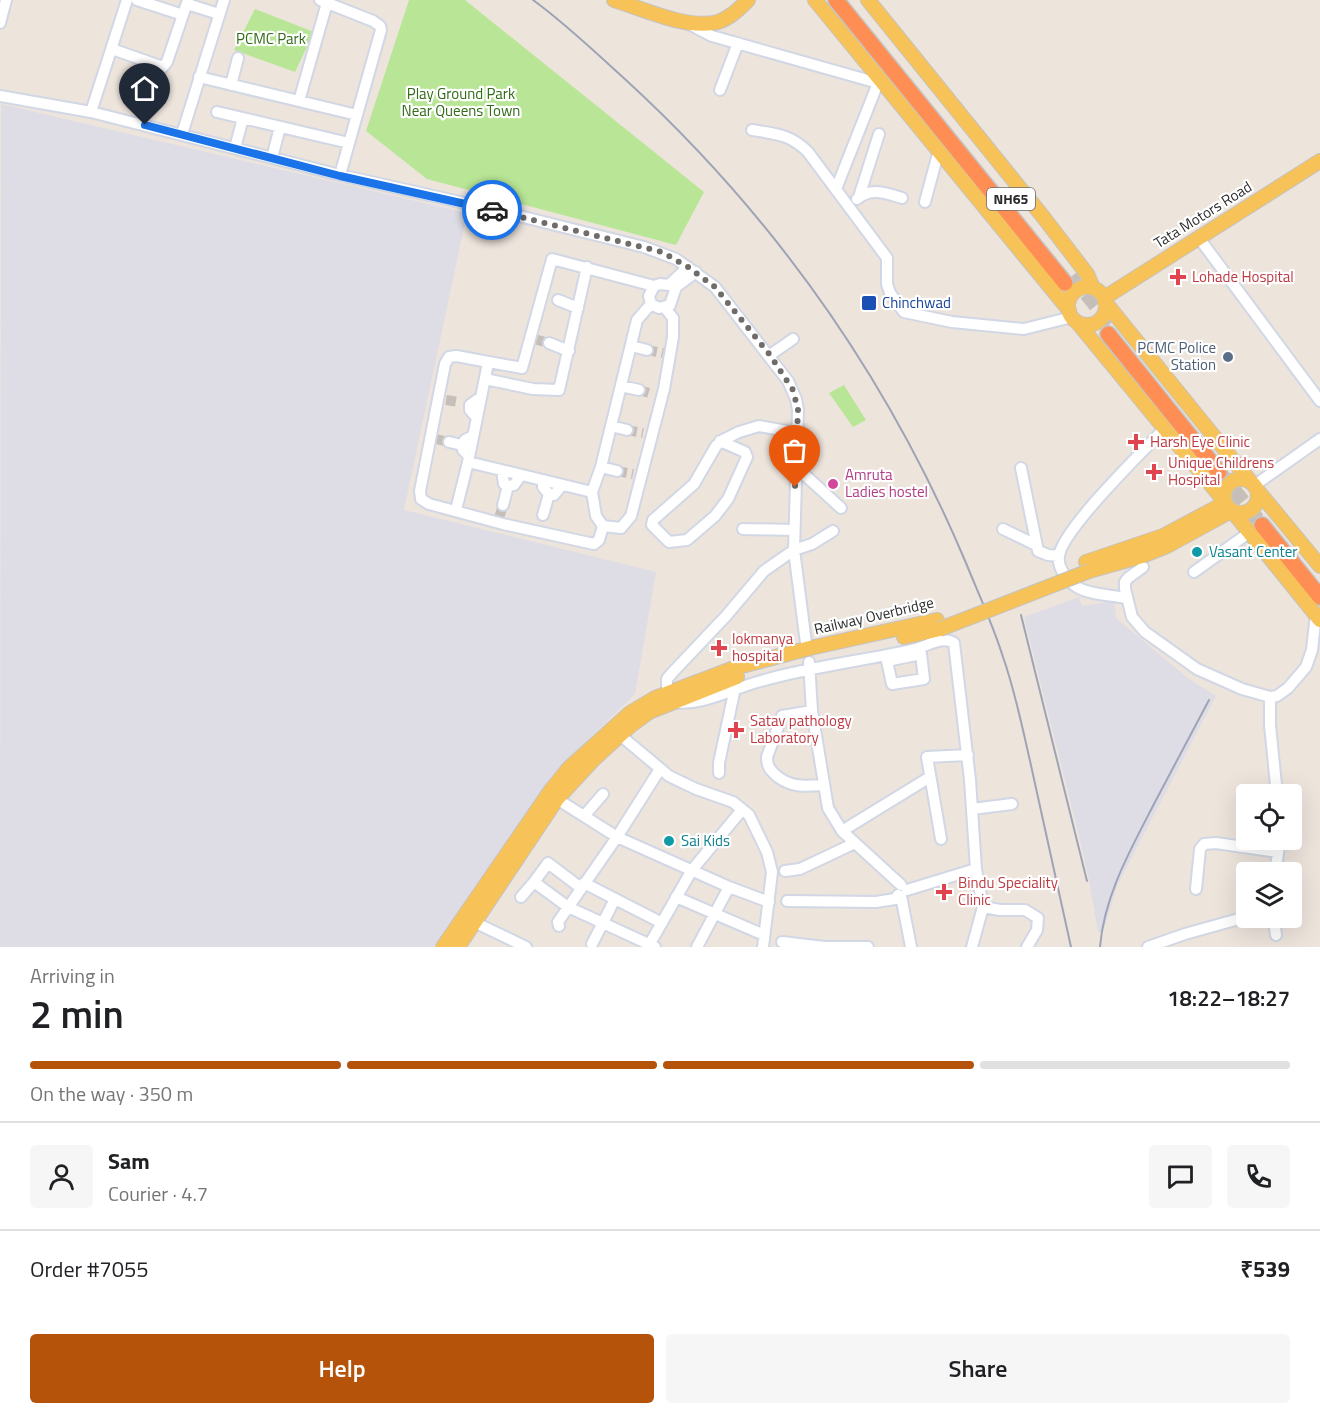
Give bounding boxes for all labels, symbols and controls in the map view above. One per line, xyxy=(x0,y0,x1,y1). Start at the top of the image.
park label: PCMC Park xyxy=(236,27,306,50)
pin xyxy=(119,63,170,125)
icon: home xyxy=(128,72,161,105)
park label: Play Ground Park Near Queens Town xyxy=(402,82,520,122)
street label: Tata Motors Road xyxy=(1149,175,1256,254)
courier xyxy=(462,180,522,240)
road number: NH65 xyxy=(987,188,1035,210)
icon: car xyxy=(476,194,509,227)
place label: Lohade Hospital xyxy=(1192,265,1294,288)
marker: Lohade Hospital xyxy=(1169,268,1187,286)
place label: Chinchwad xyxy=(882,291,951,314)
marker: Chinchwad xyxy=(860,294,878,312)
place label: PCMC Police Station xyxy=(1137,336,1216,376)
marker: PCMC Police Station xyxy=(1221,350,1235,364)
pin xyxy=(769,425,820,487)
place label: Harsh Eye Clinic xyxy=(1150,430,1250,453)
marker: Harsh Eye Clinic xyxy=(1127,433,1145,451)
icon: bag xyxy=(778,434,811,467)
place label: Unique Childrens Hospital xyxy=(1168,451,1274,491)
place label: Amruta Ladies hostel xyxy=(845,463,928,503)
marker: Unique Childrens Hospital xyxy=(1145,463,1163,481)
marker: Amruta Ladies hostel xyxy=(826,477,840,491)
place label: Vasant Center xyxy=(1209,540,1298,563)
marker: Vasant Center xyxy=(1190,545,1204,559)
street label: Railway Overbridge xyxy=(812,591,936,640)
place label: lokmanya hospital xyxy=(732,627,794,667)
marker: lokmanya hospital xyxy=(710,639,728,657)
place label: Satav pathology Laboratory xyxy=(750,709,852,749)
marker: Satav pathology Laboratory xyxy=(727,721,745,739)
map controls xyxy=(1236,784,1302,928)
button: locate xyxy=(1236,784,1302,850)
place label: Sai Kids xyxy=(681,829,730,852)
marker: Sai Kids xyxy=(662,834,676,848)
button: layers xyxy=(1236,862,1302,928)
place label: Bindu Speciality Clinic xyxy=(958,871,1058,911)
marker: Bindu Speciality Clinic xyxy=(935,883,953,901)
text: Arriving in xyxy=(30,960,115,991)
text: 18:22–18:27 xyxy=(1167,981,1290,1015)
text: 2 min xyxy=(30,984,124,1043)
text: On the way · 350 m xyxy=(30,1078,193,1109)
text: Sam xyxy=(108,1144,150,1178)
button: person xyxy=(30,1145,93,1208)
button: chat xyxy=(1149,1145,1212,1208)
button: phone xyxy=(1227,1145,1290,1208)
text: Courier · 4.7 xyxy=(108,1178,208,1209)
text: Order #7055 xyxy=(30,1252,149,1286)
text: ₹539 xyxy=(1240,1252,1290,1286)
button: Help xyxy=(30,1334,654,1403)
button: Share xyxy=(666,1334,1290,1403)

